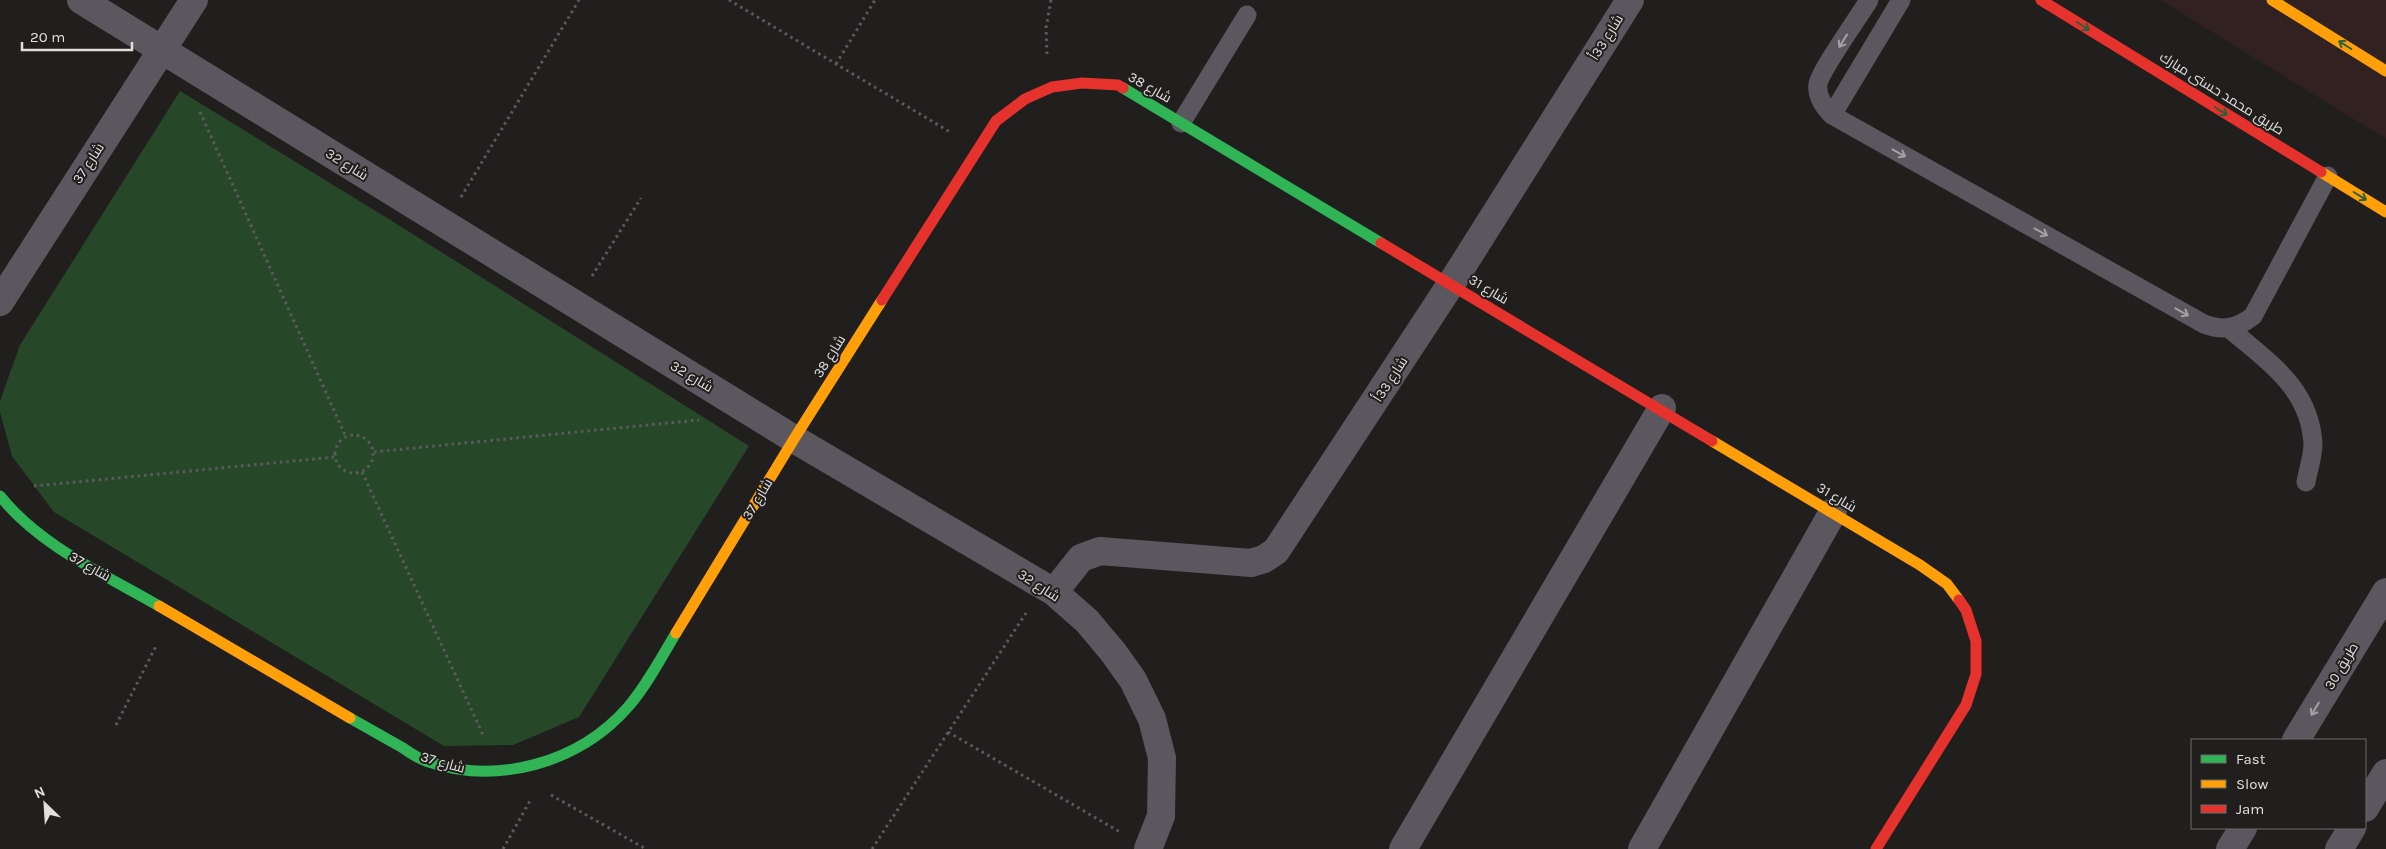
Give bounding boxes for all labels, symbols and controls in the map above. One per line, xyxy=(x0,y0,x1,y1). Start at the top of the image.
street label: شارع 33أ xyxy=(1585,11,1627,63)
scale bar xyxy=(22,20,132,52)
one-way arrow xyxy=(2075,21,2089,31)
text: 20 m xyxy=(30,28,65,46)
one-way arrow xyxy=(1838,34,1848,48)
one-way arrow xyxy=(2338,40,2352,50)
street label: طريق محمد حسنى مبارك xyxy=(2156,48,2287,139)
street label: شارع 38 xyxy=(1125,68,1174,107)
one-way arrow xyxy=(2214,106,2228,116)
street label: شارع 37 xyxy=(69,140,108,187)
street label: شارع 32 xyxy=(322,145,371,184)
one-way arrow xyxy=(1891,148,1906,158)
one-way arrow xyxy=(2352,191,2366,201)
one-way arrow xyxy=(2033,227,2048,237)
street label: شارع 31 xyxy=(1466,271,1512,308)
one-way arrow xyxy=(2175,307,2190,317)
street label: شارع 38 xyxy=(810,332,849,381)
street label: شارع 33أ xyxy=(1369,353,1411,405)
street label: شارع 32 xyxy=(667,357,716,396)
street label: شارع 37 xyxy=(738,475,776,523)
street label: شارع 31 xyxy=(1814,479,1860,516)
street label: شارع 37 xyxy=(66,548,114,585)
street label: شارع 32 xyxy=(1014,566,1063,605)
street label: طريق 30 xyxy=(2321,640,2362,693)
one-way arrow xyxy=(2310,701,2320,715)
legend xyxy=(2191,739,2366,829)
street label: شارع 37 xyxy=(419,748,467,777)
text: Fast xyxy=(2236,750,2266,768)
text: Slow xyxy=(2236,775,2268,793)
north arrow xyxy=(20,779,70,829)
text: N xyxy=(32,783,48,802)
text: Jam xyxy=(2236,800,2264,818)

